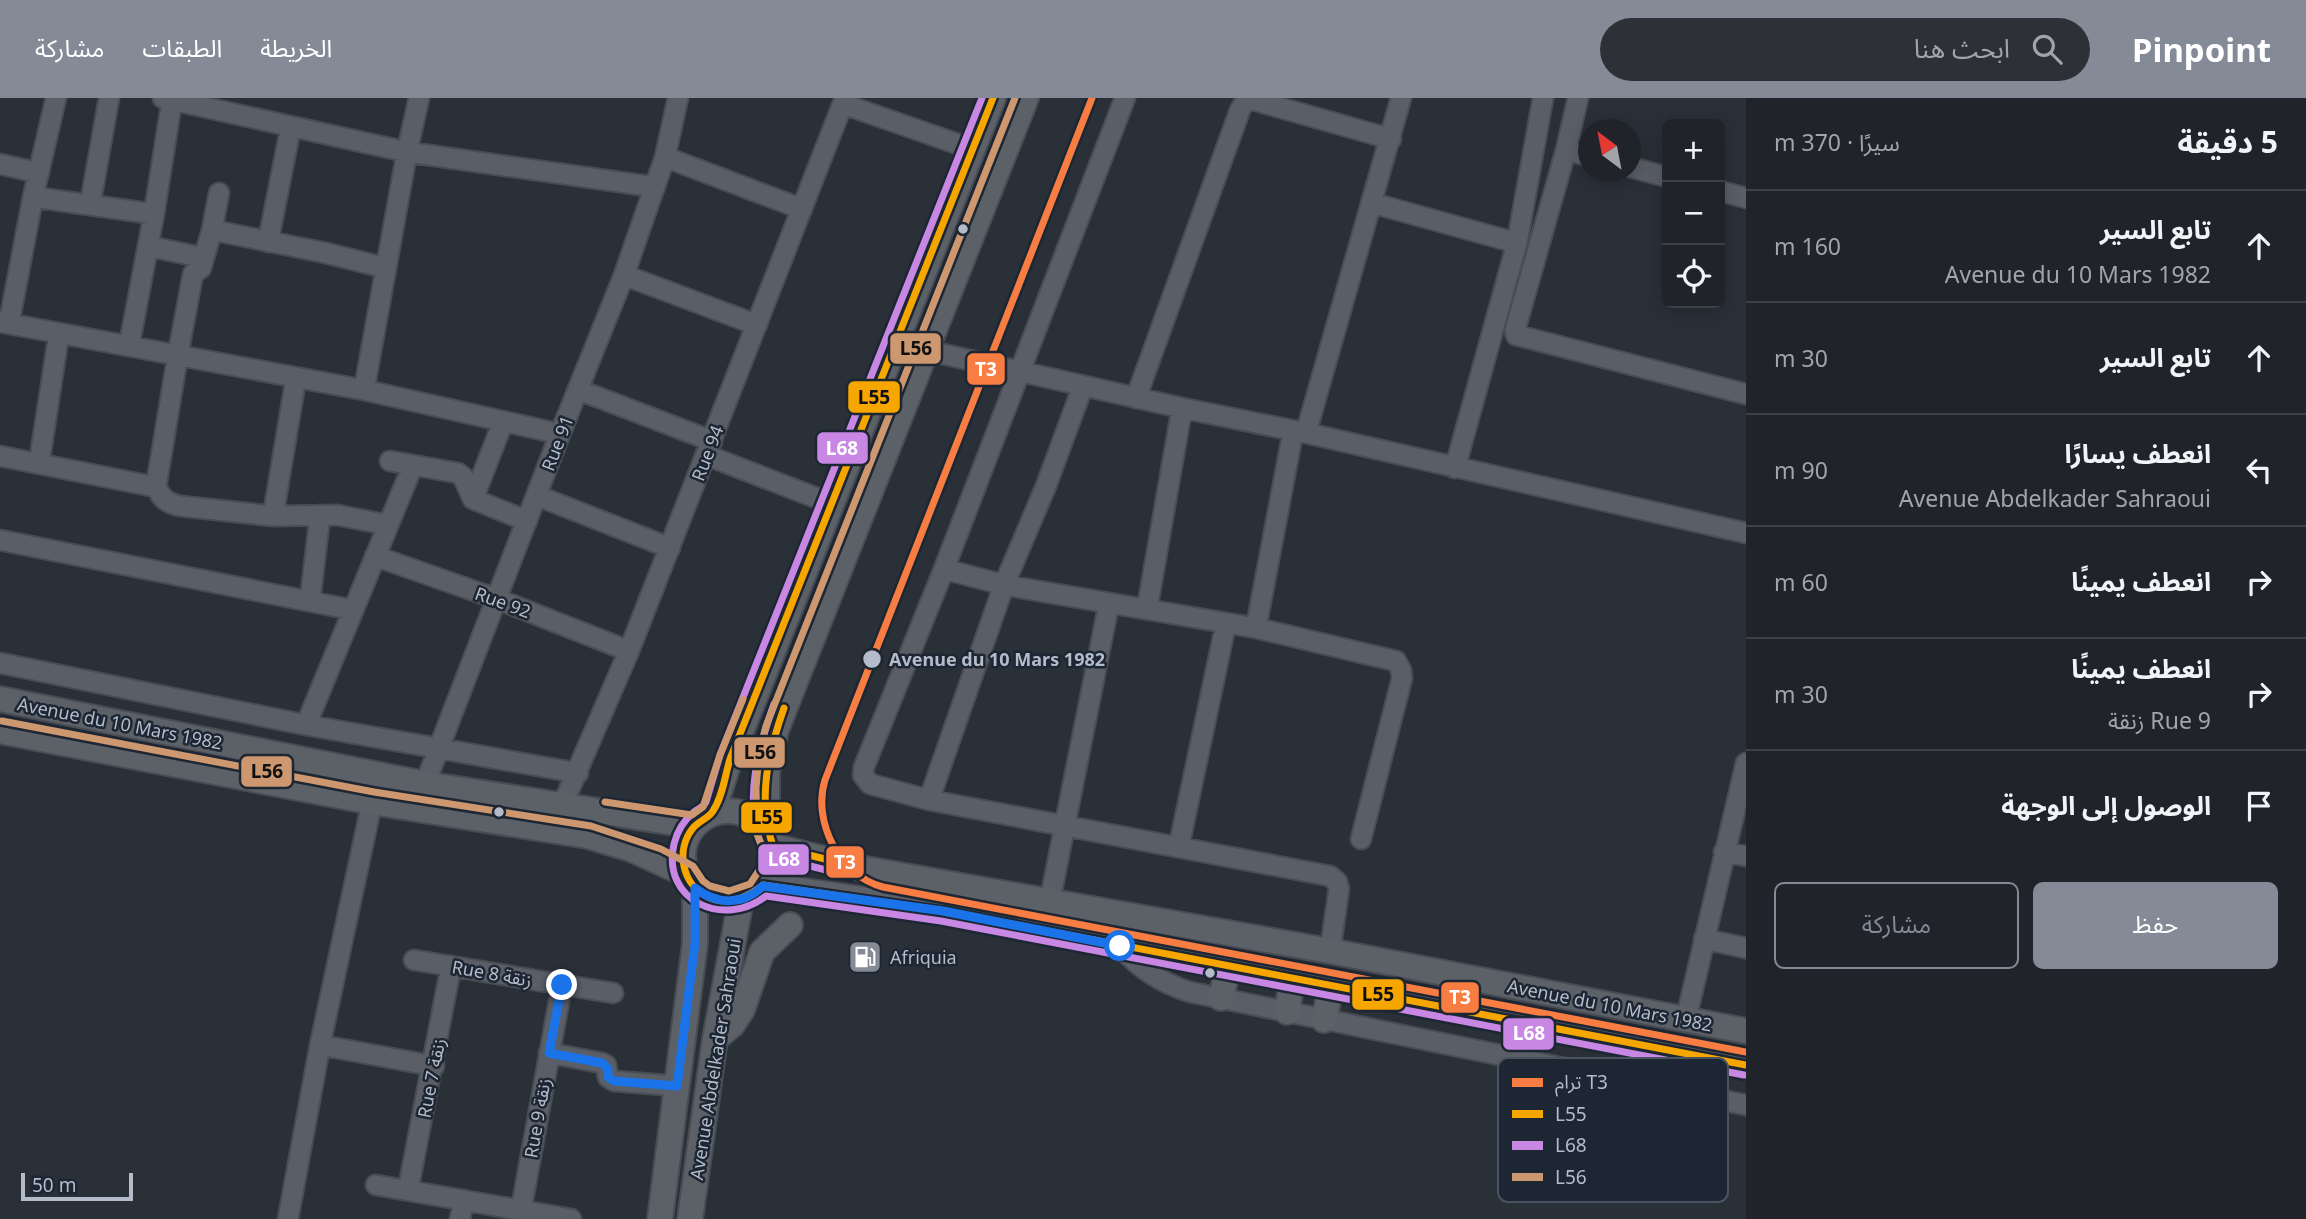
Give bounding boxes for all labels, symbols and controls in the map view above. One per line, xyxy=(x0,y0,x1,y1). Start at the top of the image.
search box xyxy=(1600,18,2090,81)
text: Pinpoint xyxy=(2132,27,2271,72)
text: ابحث هنا xyxy=(1914,30,2010,66)
icon: search xyxy=(2028,30,2066,68)
text: مشاركة xyxy=(35,31,104,64)
text: الطبقات xyxy=(142,31,222,64)
text: الخريطة xyxy=(260,31,332,64)
north arrow xyxy=(1578,119,1641,182)
map controls xyxy=(1662,119,1725,308)
button: + xyxy=(1662,119,1725,182)
text: 5 دقيقة xyxy=(2178,121,2278,162)
text: سيرًا · 370 m xyxy=(1774,126,1900,158)
button: − xyxy=(1662,182,1725,245)
text: تابع السير xyxy=(2100,211,2211,247)
unlabelled marker xyxy=(956,222,970,236)
icon: ahead xyxy=(2240,227,2278,265)
text: 160 m xyxy=(1774,230,1841,262)
button: locate xyxy=(1662,245,1725,308)
text: Avenue du 10 Mars 1982 xyxy=(1945,258,2211,290)
line badge: L56 xyxy=(889,332,942,365)
text: L56 xyxy=(900,335,932,361)
text: تابع السير xyxy=(2100,339,2211,375)
icon: ahead xyxy=(2240,339,2278,377)
text: 30 m xyxy=(1774,342,1828,374)
line badge: T3 xyxy=(966,352,1006,386)
text: T3 xyxy=(975,356,997,382)
line badge: L55 xyxy=(847,380,901,414)
text: L55 xyxy=(858,384,890,410)
street label: Rue 91 xyxy=(535,412,579,474)
street label: Rue 94 xyxy=(685,422,729,484)
line badge: L68 xyxy=(816,431,869,465)
text: L68 xyxy=(826,435,858,461)
text: انعطف يسارًا xyxy=(2065,435,2211,471)
icon: left xyxy=(2240,451,2278,489)
text: 90 m xyxy=(1774,454,1828,486)
text: Avenue Abdelkader Sahraoui xyxy=(1899,482,2211,514)
text: انعطف يمينًا xyxy=(2071,563,2211,599)
icon: right xyxy=(2240,563,2278,601)
text: 60 m xyxy=(1774,566,1828,598)
street label: Rue 92 xyxy=(472,581,534,623)
place label: Avenue du 10 Mars 1982 xyxy=(889,647,1105,671)
marker: Avenue du 10 Mars 1982 xyxy=(861,648,883,670)
text: انعطف يمينًا xyxy=(2071,650,2211,686)
icon: right xyxy=(2240,675,2278,713)
text: 30 m xyxy=(1774,678,1828,710)
street label: Avenue du 10 Mars 1982 xyxy=(15,691,225,755)
text: Rue 9 زنقة xyxy=(2108,704,2211,736)
line badge: L56 xyxy=(733,736,786,769)
text: L56 xyxy=(744,739,776,765)
line badge: L56 xyxy=(240,755,293,788)
text: L56 xyxy=(251,758,283,784)
text: الوصول إلى الوجهة xyxy=(2001,787,2211,823)
icon: arrive xyxy=(2240,787,2278,825)
line badge: L55 xyxy=(740,801,793,834)
text: L55 xyxy=(751,804,783,830)
unlabelled marker xyxy=(492,805,506,819)
line badge: L68 xyxy=(757,843,810,876)
line badge: T3 xyxy=(825,845,865,879)
text: L68 xyxy=(768,846,800,872)
text: T3 xyxy=(834,849,856,875)
button: مشاركة xyxy=(1774,882,2019,969)
button: حفظ xyxy=(2033,882,2278,969)
route start xyxy=(1104,930,1135,961)
street label: Avenue Abdelkader Sahraoui xyxy=(684,936,746,1182)
fuel station icon: Afriquia xyxy=(846,938,884,976)
place label: Afriquia xyxy=(890,945,957,969)
street label: Rue 8 زنقة xyxy=(450,954,534,992)
unlabelled marker xyxy=(1203,966,1217,980)
route end xyxy=(546,969,577,1000)
street label: Avenue du 10 Mars 1982 xyxy=(1505,973,1715,1037)
line badge: L55 xyxy=(1351,978,1405,1011)
text: L55 xyxy=(1362,981,1394,1007)
line badge: T3 xyxy=(1440,981,1480,1014)
text: T3 xyxy=(1449,984,1471,1010)
line badge: L68 xyxy=(1502,1017,1555,1051)
text: L68 xyxy=(1513,1020,1545,1046)
street label: Rue 7 زنقة xyxy=(412,1036,450,1120)
legend xyxy=(1498,1058,1728,1202)
text: ترام T3 xyxy=(1555,1069,1608,1097)
street label: Rue 9 زنقة xyxy=(518,1076,556,1160)
text: L55 xyxy=(1555,1101,1587,1127)
text: L68 xyxy=(1555,1132,1587,1158)
text: L56 xyxy=(1555,1164,1587,1190)
scale bar xyxy=(21,1170,133,1202)
text: 50 m xyxy=(32,1172,76,1198)

